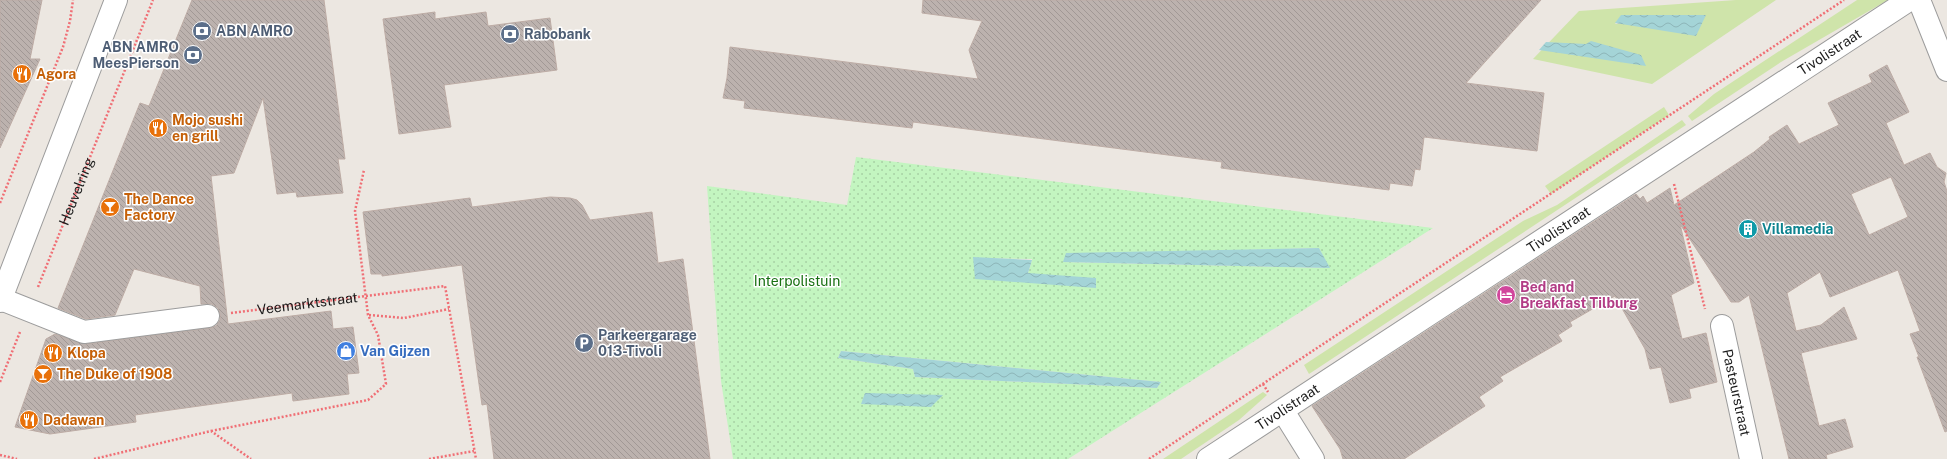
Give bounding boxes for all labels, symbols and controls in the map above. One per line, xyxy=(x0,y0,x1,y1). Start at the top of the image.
bank icon: ABN AMRO xyxy=(191,20,213,42)
place label: ABN AMRO xyxy=(216,23,293,39)
bank icon: Rabobank xyxy=(499,23,521,45)
street label: Tivolistraat xyxy=(1795,25,1864,79)
place label: Rabobank xyxy=(524,26,591,42)
place label: ABN AMRO MeesPierson xyxy=(92,39,179,71)
bank icon: ABN AMRO MeesPierson xyxy=(182,44,204,66)
restaurant icon: Agora xyxy=(11,63,33,85)
place label: Agora xyxy=(36,66,76,82)
place label: Mojo sushi en grill xyxy=(172,112,243,144)
restaurant icon: Mojo sushi en grill xyxy=(147,117,169,139)
street label: Heuvelring xyxy=(56,155,97,228)
place label: The Dance Factory xyxy=(124,191,194,223)
bar icon: The Dance Factory xyxy=(99,196,121,218)
street label: Tivolistraat xyxy=(1524,203,1593,256)
building icon: Villamedia xyxy=(1737,218,1759,240)
place label: Villamedia xyxy=(1762,221,1833,237)
park label: Interpolistuin xyxy=(754,273,840,289)
place label: Bed and Breakfast Tilburg xyxy=(1520,279,1638,311)
hotel icon: Bed and Breakfast Tilburg xyxy=(1495,284,1517,306)
street label: Veemarktstraat xyxy=(256,289,359,318)
place label: Parkeergarage 013-Tivoli xyxy=(598,327,697,359)
parking icon: Parkeergarage 013-Tivoli xyxy=(573,332,595,354)
shop icon: Van Gijzen xyxy=(335,340,357,362)
restaurant icon: Klopa xyxy=(42,342,64,364)
place label: Van Gijzen xyxy=(360,343,430,359)
place label: Klopa xyxy=(67,345,106,361)
street label: Pasteurstraat xyxy=(1719,347,1754,437)
bar icon: The Duke of 1908 xyxy=(32,363,54,385)
place label: The Duke of 1908 xyxy=(57,366,173,382)
street label: Tivolistraat xyxy=(1253,380,1322,434)
restaurant icon: Dadawan xyxy=(18,409,40,431)
place label: Dadawan xyxy=(43,412,104,428)

